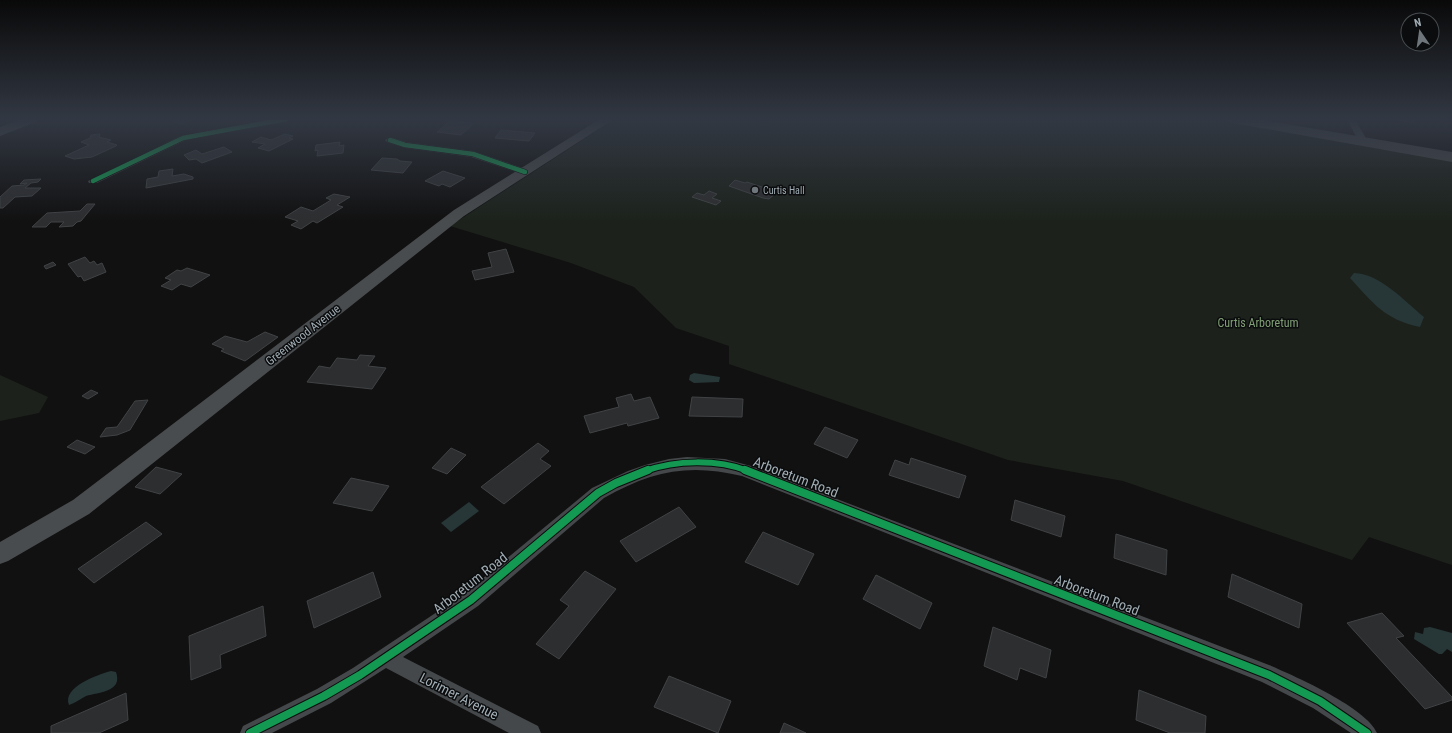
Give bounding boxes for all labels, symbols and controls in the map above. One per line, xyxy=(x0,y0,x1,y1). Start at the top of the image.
north arrow xyxy=(1400,12,1440,52)
text: N xyxy=(1413,16,1423,30)
marker: Curtis Hall xyxy=(750,185,760,195)
place label: Curtis Hall xyxy=(763,185,804,196)
street label: Greenwood Avenue xyxy=(263,301,343,368)
park label: Curtis Arboretum xyxy=(1217,316,1299,330)
street label: Arboretum Road xyxy=(751,453,841,501)
street label: Arboretum Road xyxy=(430,549,510,617)
street label: Arboretum Road xyxy=(1052,571,1142,619)
street label: Lorimer Avenue xyxy=(417,669,501,723)

